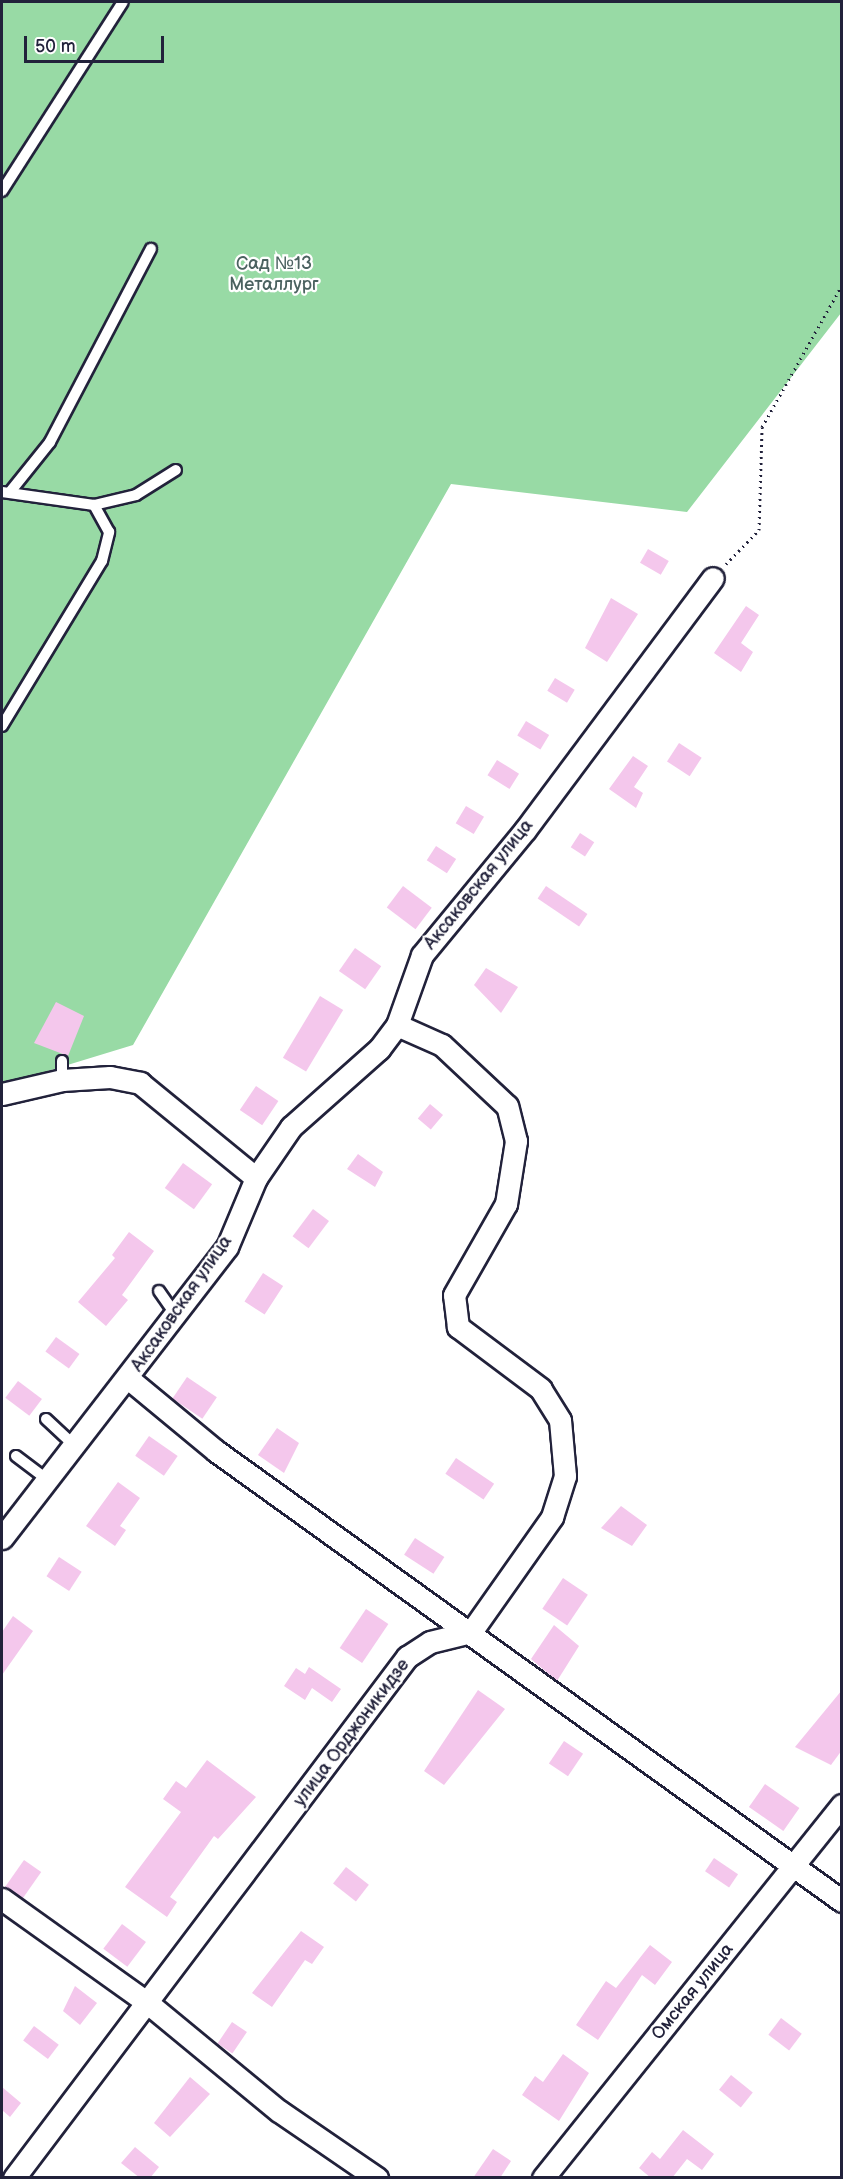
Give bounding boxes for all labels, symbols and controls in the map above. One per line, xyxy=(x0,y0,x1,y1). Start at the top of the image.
scale bar xyxy=(27,24,166,62)
text: 50 m xyxy=(35,36,76,57)
park label: Сад №13 Металлург xyxy=(229,254,319,296)
street label: Аксаковская улица xyxy=(420,816,538,954)
street label: Аксаковская улица xyxy=(127,1232,237,1376)
street label: улица Орджоникидзе xyxy=(289,1655,415,1811)
street label: Омская улица xyxy=(647,1939,739,2045)

